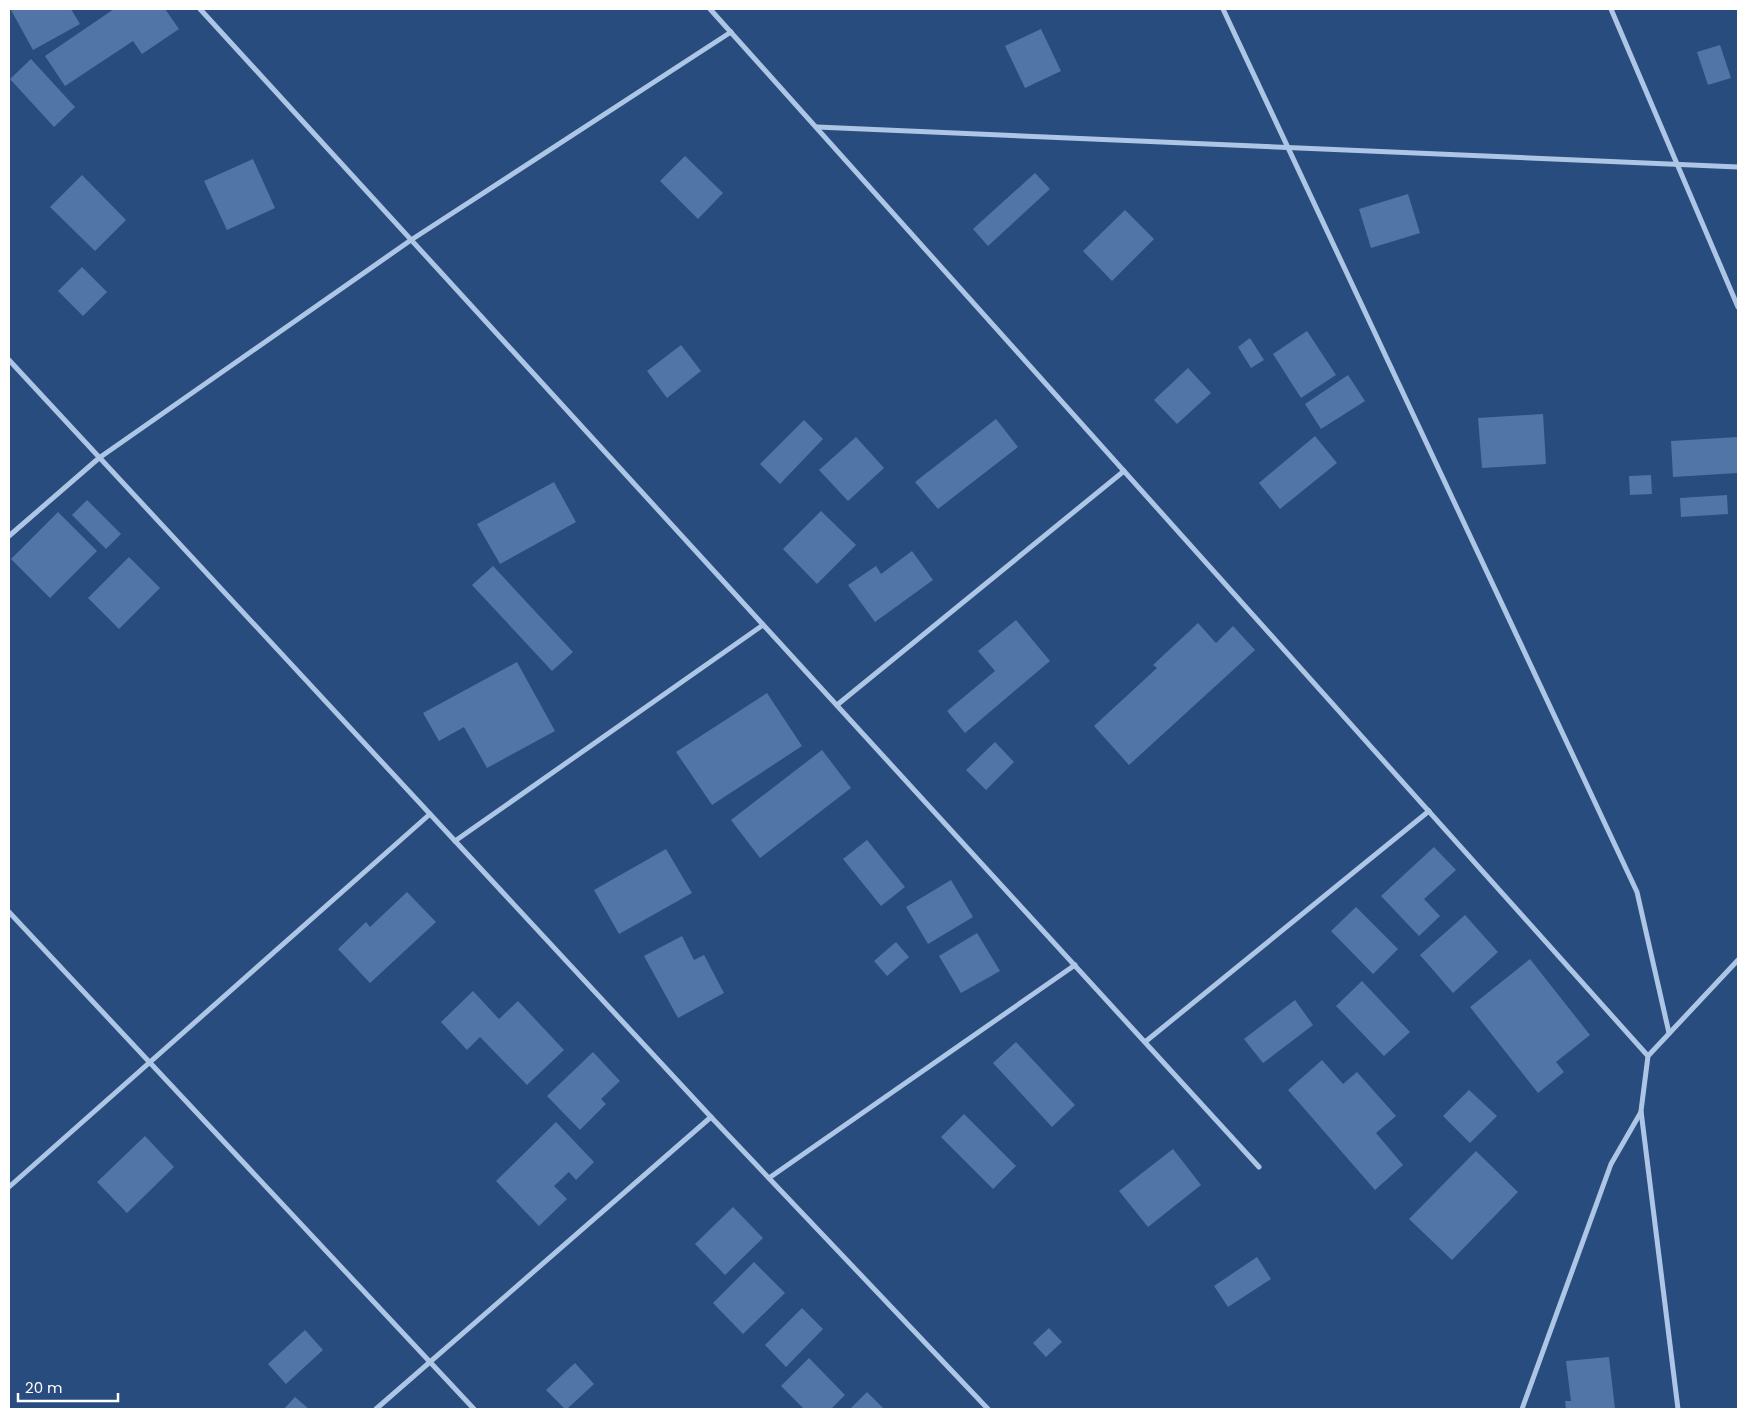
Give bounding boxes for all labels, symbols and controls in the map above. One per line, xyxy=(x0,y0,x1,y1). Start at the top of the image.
scale bar xyxy=(18,1370,118,1402)
text: 20 m xyxy=(25,1377,63,1398)

